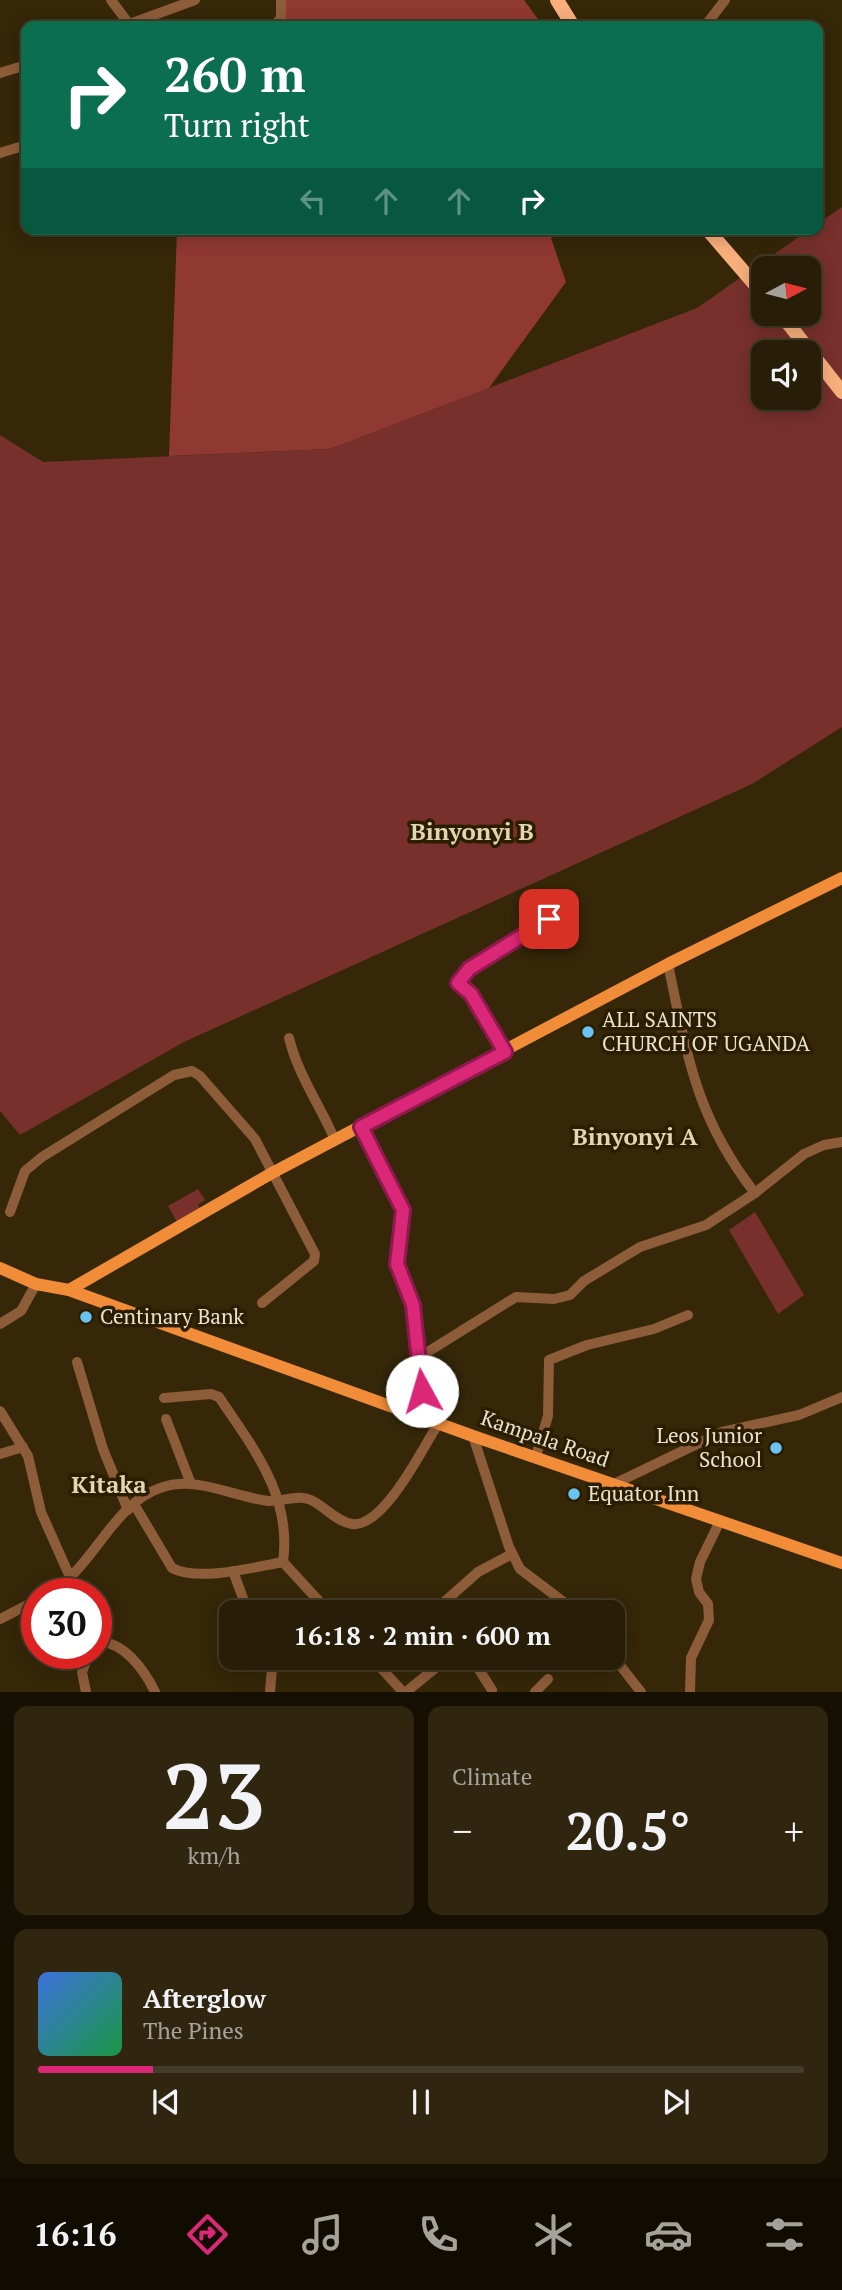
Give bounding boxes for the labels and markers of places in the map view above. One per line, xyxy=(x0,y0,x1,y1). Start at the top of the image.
pin xyxy=(519,889,579,949)
place label: ALL SAINTS CHURCH OF UGANDA xyxy=(602,1005,811,1057)
marker: ALL SAINTS CHURCH OF UGANDA xyxy=(580,1024,596,1040)
place label: Centinary Bank xyxy=(100,1302,244,1330)
marker: Centinary Bank xyxy=(78,1309,94,1325)
place label: Leos Junior School xyxy=(656,1421,762,1473)
marker: Leos Junior School xyxy=(768,1440,784,1456)
place label: Equator Inn xyxy=(588,1479,700,1507)
marker: Equator Inn xyxy=(566,1486,582,1502)

